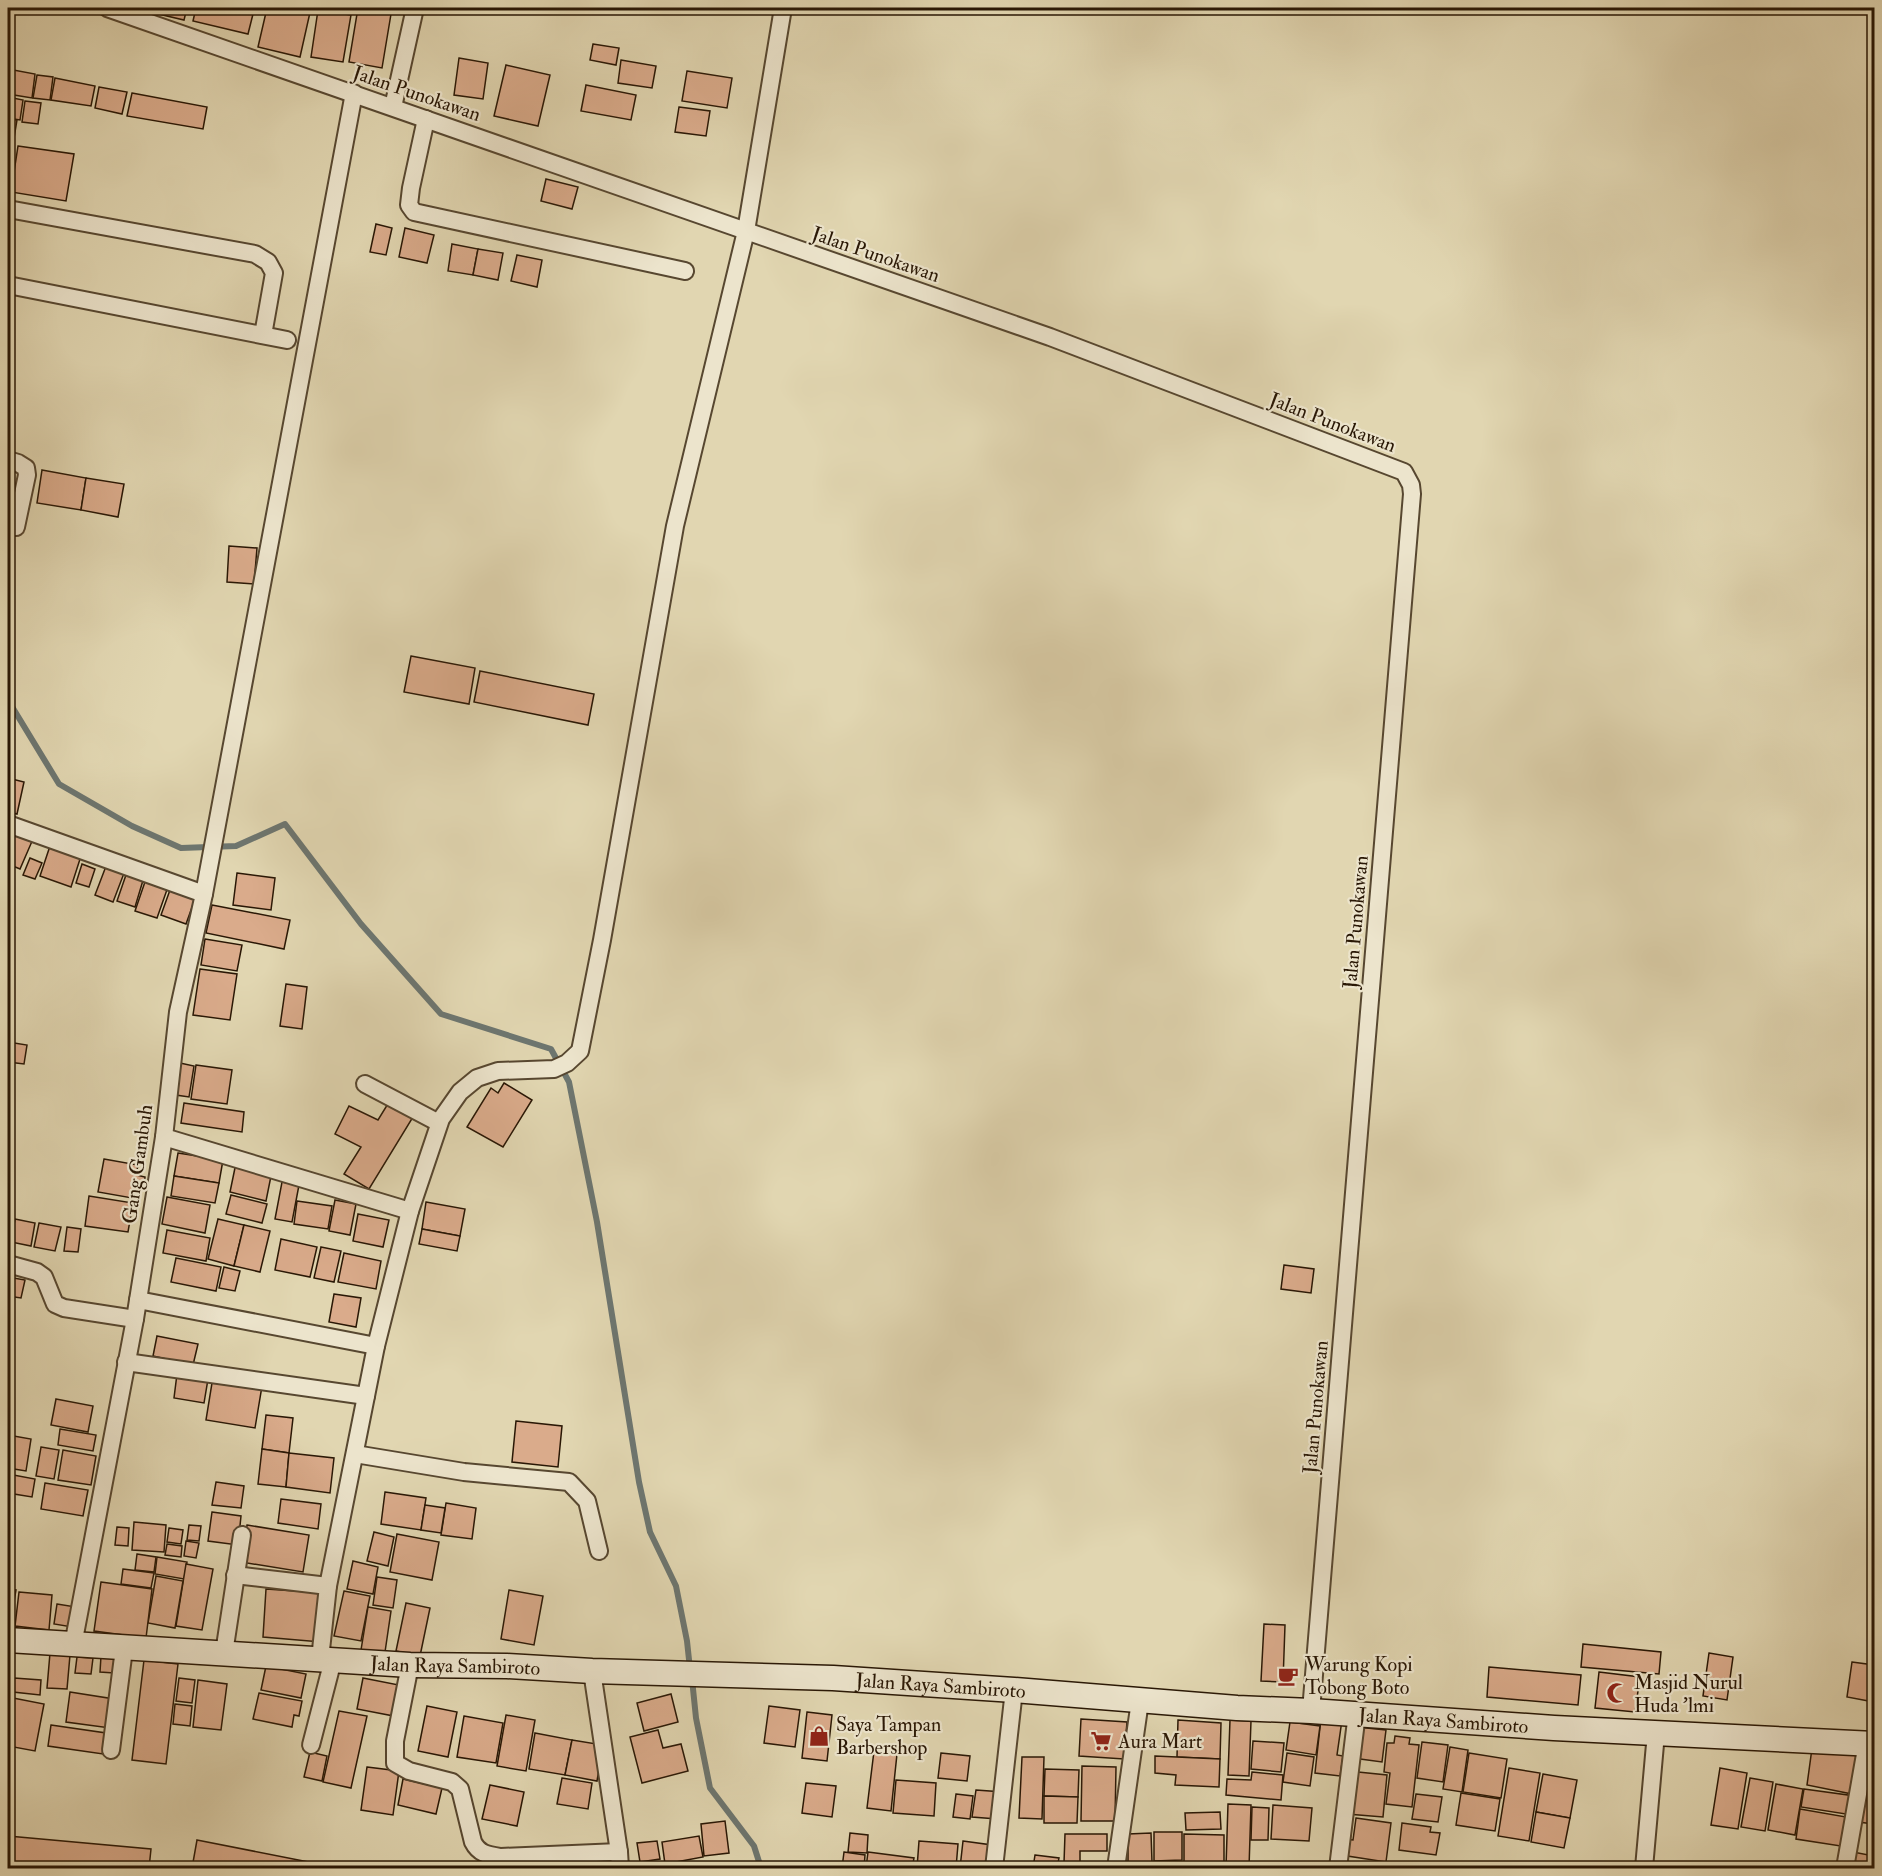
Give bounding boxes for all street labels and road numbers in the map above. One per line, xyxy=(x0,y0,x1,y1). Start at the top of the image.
street label: Jalan Punokawan xyxy=(349,60,484,127)
street label: Jalan Punokawan xyxy=(808,221,943,288)
street label: Jalan Punokawan xyxy=(1265,386,1400,458)
street label: Jalan Punokawan xyxy=(1337,854,1374,991)
street label: Gang Gambuh xyxy=(117,1102,158,1225)
street label: Jalan Punokawan xyxy=(1297,1339,1334,1476)
street label: Jalan Raya Sambiroto xyxy=(368,1650,541,1681)
street label: Jalan Raya Sambiroto xyxy=(854,1667,1027,1704)
street label: Jalan Raya Sambiroto xyxy=(1357,1702,1529,1739)

